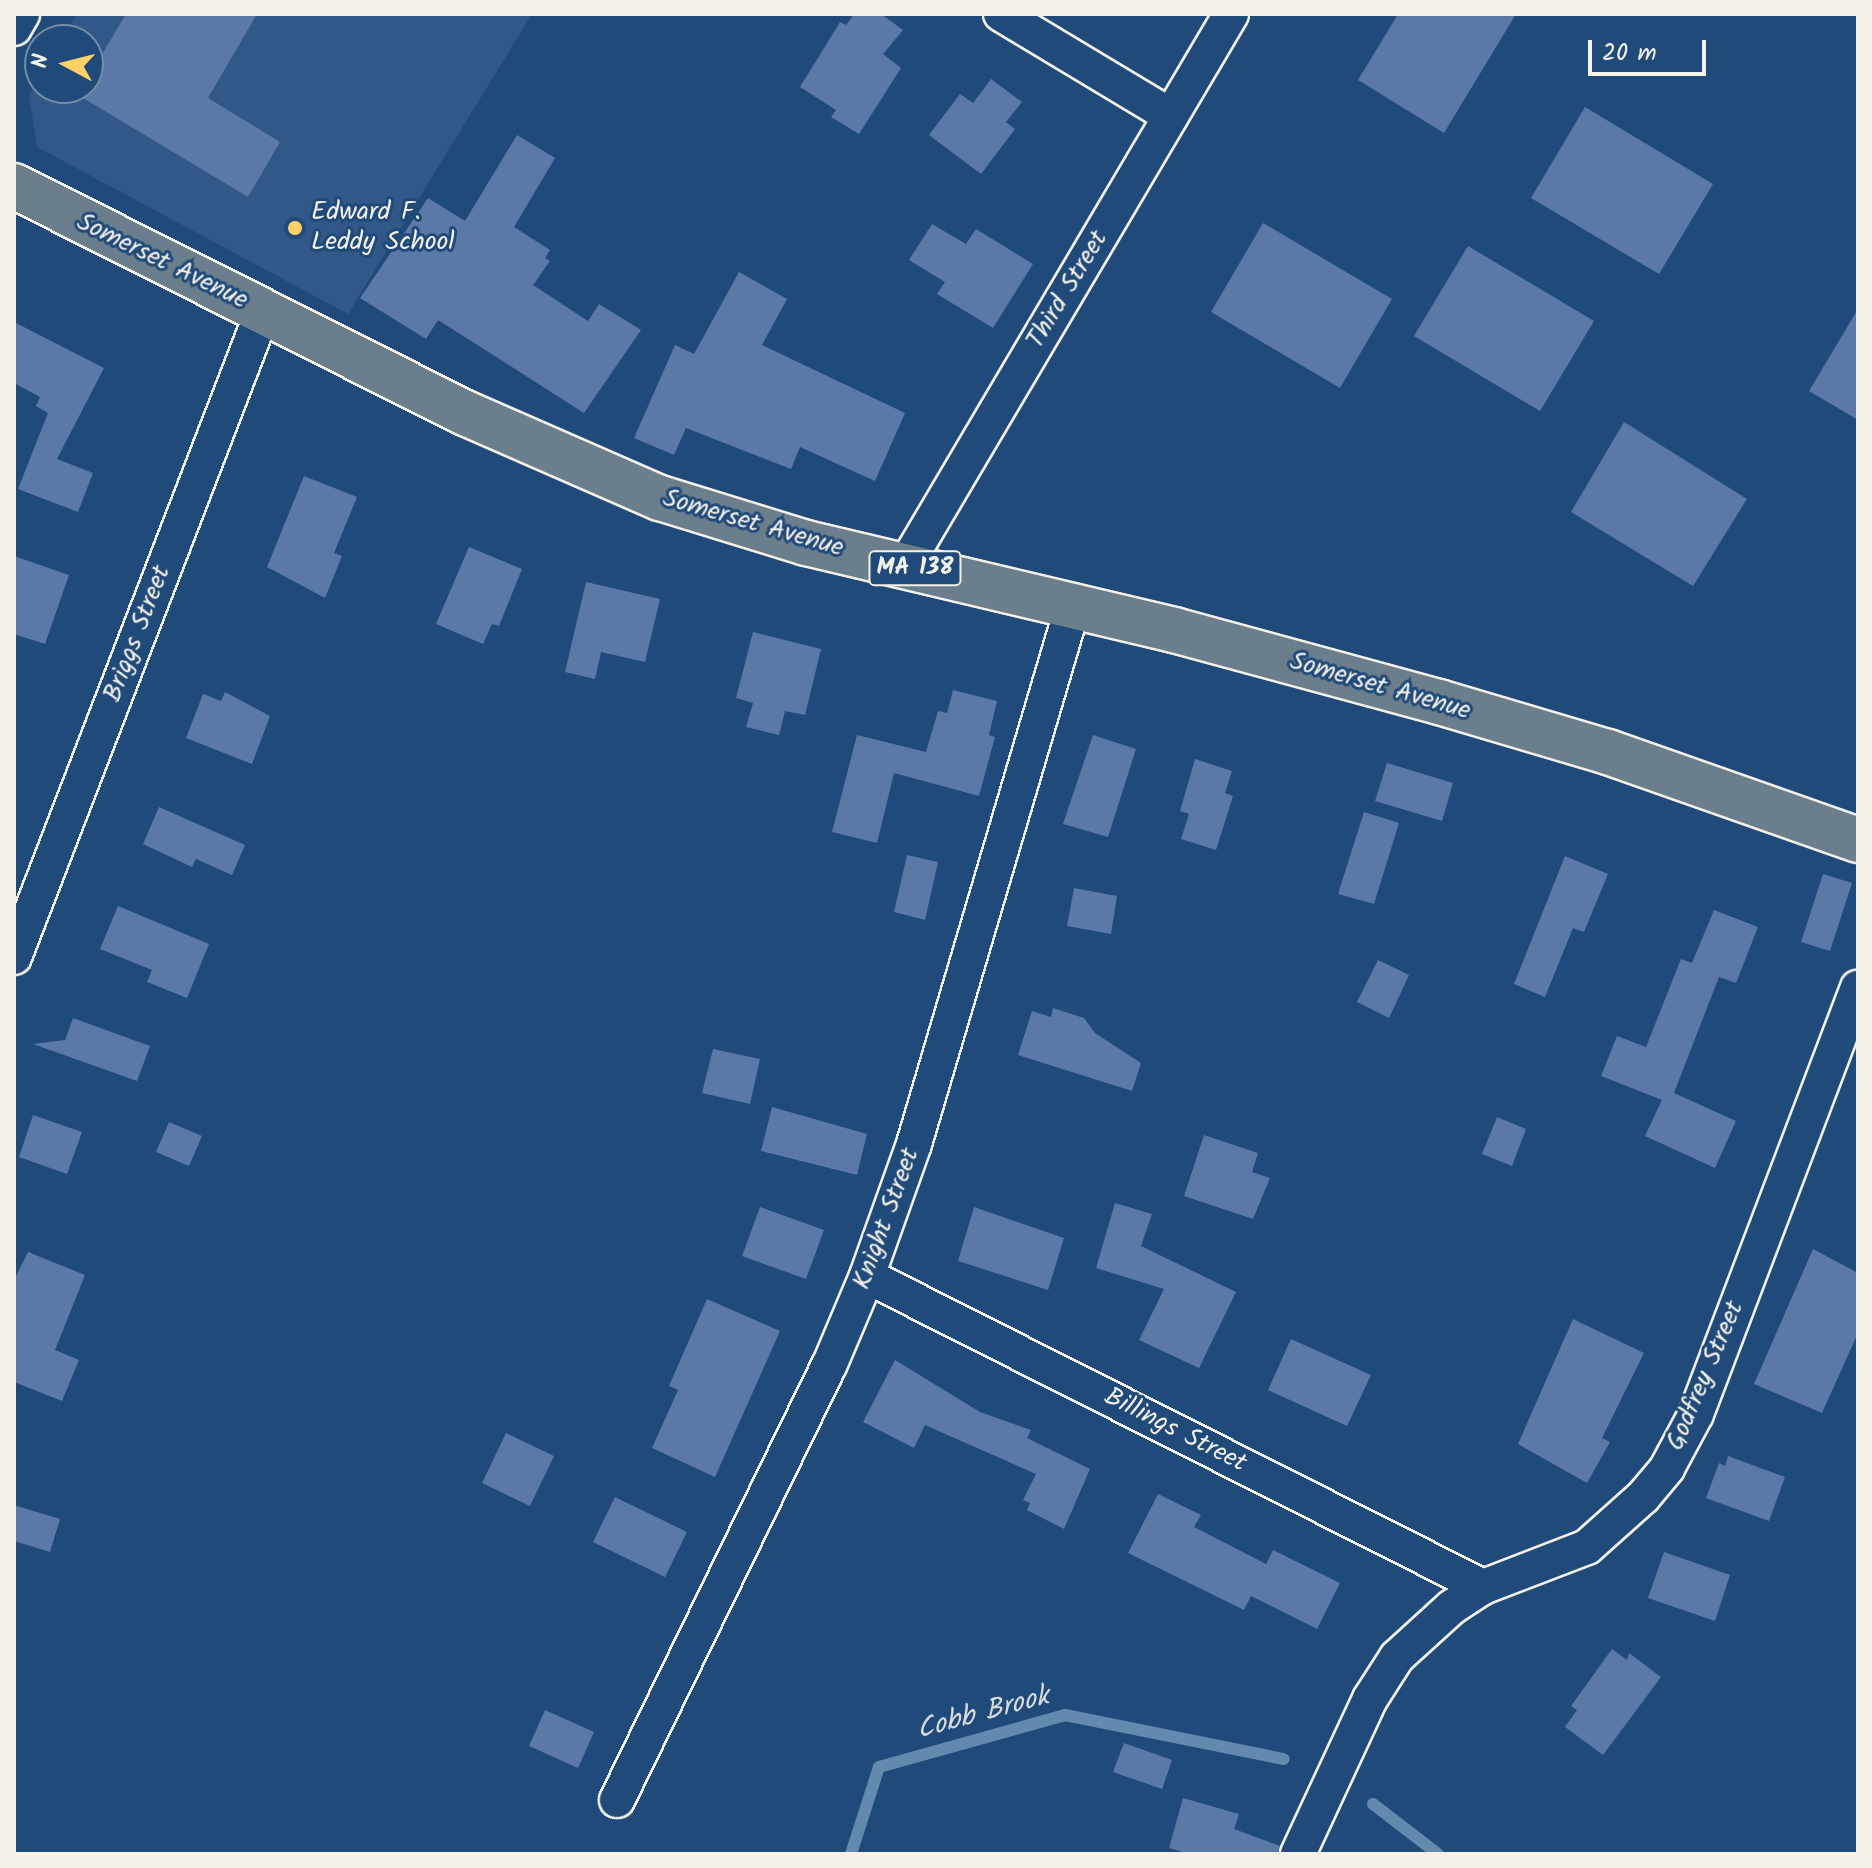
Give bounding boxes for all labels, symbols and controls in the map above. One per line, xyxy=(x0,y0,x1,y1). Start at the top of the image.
north arrow xyxy=(24,24,104,104)
scale bar xyxy=(1592,24,1710,74)
text: 20 m xyxy=(1602,34,1657,73)
text: N xyxy=(23,52,60,70)
place label: Edward F. Leddy School xyxy=(311,197,455,258)
street label: Somerset Avenue xyxy=(71,207,253,317)
marker: Edward F. Leddy School xyxy=(286,219,304,237)
street label: Third Street xyxy=(1021,225,1115,355)
street label: Somerset Avenue xyxy=(659,483,847,565)
road number: MA 138 xyxy=(867,548,963,588)
street label: Briggs Street xyxy=(98,561,178,707)
street label: Somerset Avenue xyxy=(1286,646,1474,728)
street label: Knight Street xyxy=(847,1144,927,1294)
street label: Godfrey Street xyxy=(1661,1297,1751,1455)
street label: Billings Street xyxy=(1099,1382,1251,1480)
water label: Cobb Brook xyxy=(913,1680,1053,1748)

